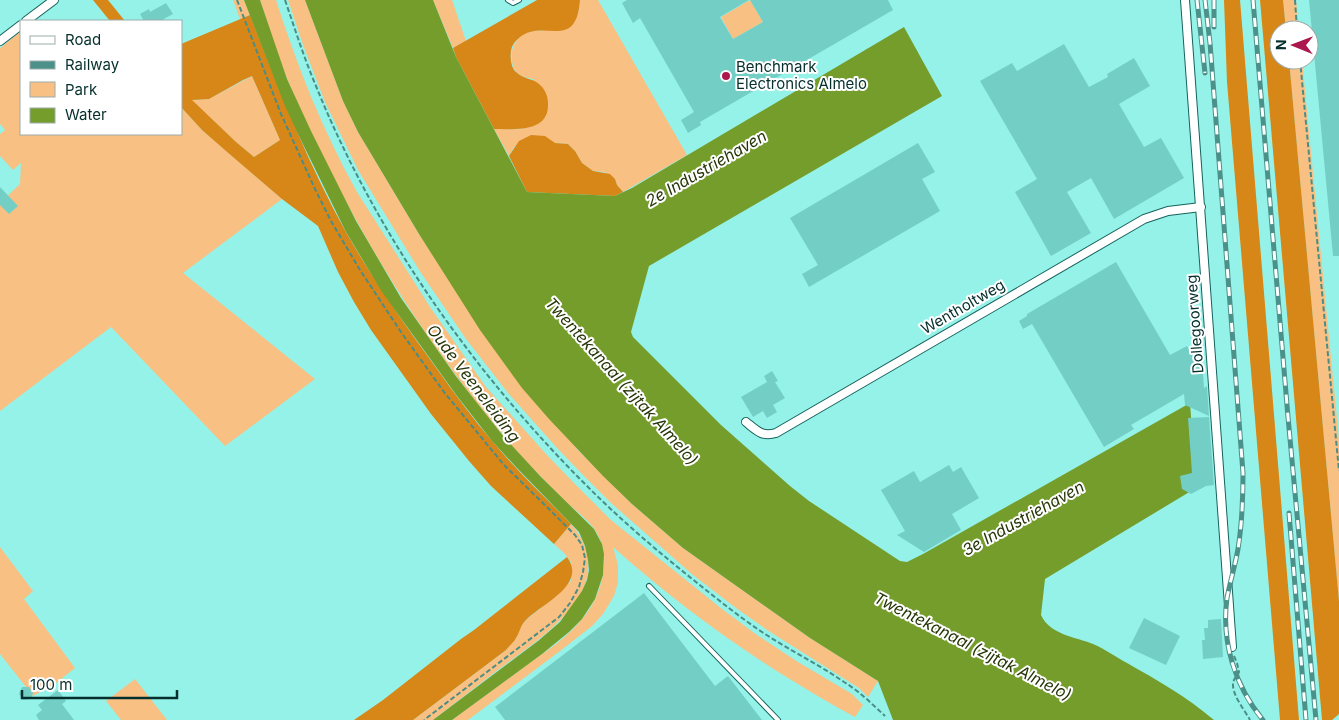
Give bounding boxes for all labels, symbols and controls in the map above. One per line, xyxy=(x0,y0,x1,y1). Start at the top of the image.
legend xyxy=(20,20,182,135)
north arrow xyxy=(1269,20,1319,70)
text: Road xyxy=(65,30,101,49)
text: N xyxy=(1272,39,1289,50)
text: Railway xyxy=(65,55,120,74)
place label: Benchmark Electronics Almelo xyxy=(736,57,867,93)
marker: Benchmark Electronics Almelo xyxy=(720,70,732,82)
text: Park xyxy=(65,80,98,99)
text: Water xyxy=(65,105,107,124)
water label: 2e Industriehaven xyxy=(642,125,770,211)
street label: Dollegoorweg xyxy=(1182,274,1207,374)
street label: Wentholtweg xyxy=(918,275,1008,338)
water label: Twentekanaal (zijtak Almelo) xyxy=(541,293,703,469)
water label: Oude Veeneleiding xyxy=(423,320,525,446)
water label: 3e Industriehaven xyxy=(959,476,1087,560)
water label: Twentekanaal (zijtak Almelo) xyxy=(871,587,1075,705)
scale bar xyxy=(22,668,178,700)
text: 100 m xyxy=(30,675,72,694)

